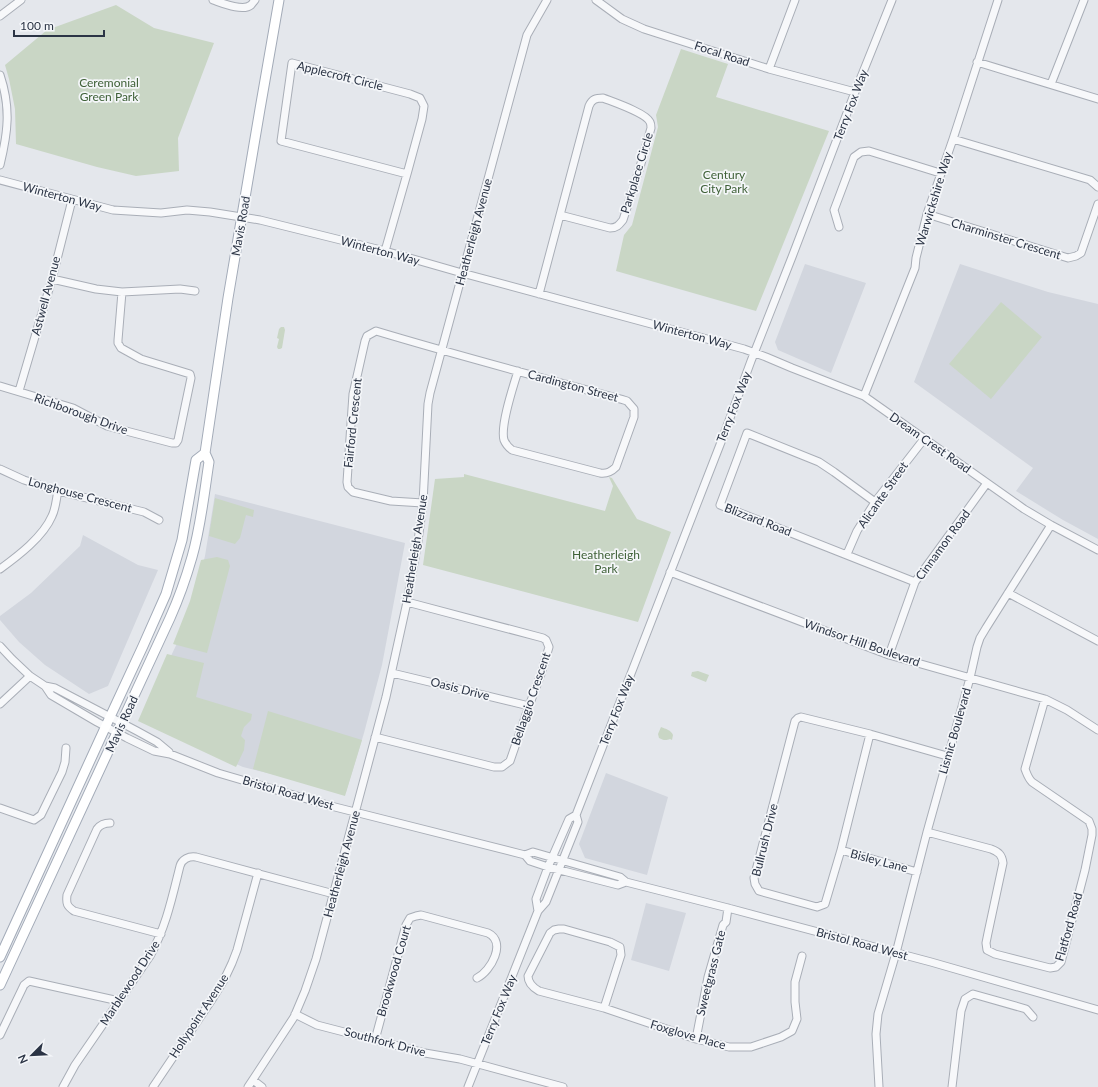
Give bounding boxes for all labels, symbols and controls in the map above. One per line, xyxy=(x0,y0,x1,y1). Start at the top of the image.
scale bar xyxy=(14,12,104,38)
text: 100 m xyxy=(20,18,54,33)
street label: Focal Road xyxy=(693,38,752,70)
street label: Applecroft Circle xyxy=(295,58,385,93)
street label: Terry Fox Way xyxy=(830,66,871,143)
park label: Ceremonial Green Park xyxy=(79,75,139,104)
street label: Parkplace Circle xyxy=(617,131,656,215)
street label: Warwickshire Way xyxy=(912,149,955,248)
park label: Century City Park xyxy=(700,167,749,196)
street label: Heatherleigh Avenue xyxy=(452,177,495,287)
street label: Winterton Way xyxy=(21,179,104,214)
street label: Mavis Road xyxy=(228,195,253,257)
street label: Charminster Crescent xyxy=(949,215,1064,263)
street label: Winterton Way xyxy=(339,233,422,268)
street label: Astwell Avenue xyxy=(28,255,63,337)
street label: Winterton Way xyxy=(651,317,734,352)
street label: Cardington Street xyxy=(526,366,621,405)
street label: Terry Fox Way xyxy=(713,368,754,445)
street label: Fairford Crescent xyxy=(340,377,365,469)
street label: Richborough Drive xyxy=(32,390,130,437)
street label: Dream Crest Road xyxy=(887,409,974,476)
street label: Alicante Street xyxy=(854,458,911,531)
street label: Longhouse Crescent xyxy=(27,473,134,516)
street label: Heatherleigh Avenue xyxy=(398,493,431,605)
street label: Blizzard Road xyxy=(722,500,794,539)
street label: Cinnamon Road xyxy=(912,507,973,583)
park label: Heatherleigh Park xyxy=(572,547,640,576)
street label: Windsor Hill Boulevard xyxy=(802,616,922,669)
street label: Bellaggio Crescent xyxy=(508,650,554,747)
street label: Terry Fox Way xyxy=(596,671,637,748)
street label: Oasis Drive xyxy=(429,674,491,703)
street label: Lismic Boulevard xyxy=(935,686,974,776)
street label: Mavis Road xyxy=(102,693,141,754)
street label: Bristol Road West xyxy=(241,772,336,813)
street label: Bullrush Drive xyxy=(748,802,781,878)
street label: Heatherleigh Avenue xyxy=(320,809,363,919)
street label: Bisley Lane xyxy=(849,846,909,875)
street label: Flatford Road xyxy=(1052,891,1085,963)
street label: Brookwood Court xyxy=(373,923,414,1018)
street label: Bristol Road West xyxy=(815,924,910,963)
street label: Sweetgrass Gate xyxy=(693,928,728,1017)
street label: Marblewood Drive xyxy=(96,937,163,1028)
street label: Hollypoint Avenue xyxy=(166,971,231,1061)
street label: Terry Fox Way xyxy=(478,971,520,1047)
street label: Foxglove Place xyxy=(649,1017,728,1052)
street label: Southfork Drive xyxy=(343,1023,428,1060)
north arrow xyxy=(12,1035,52,1075)
text: N xyxy=(15,1053,30,1066)

